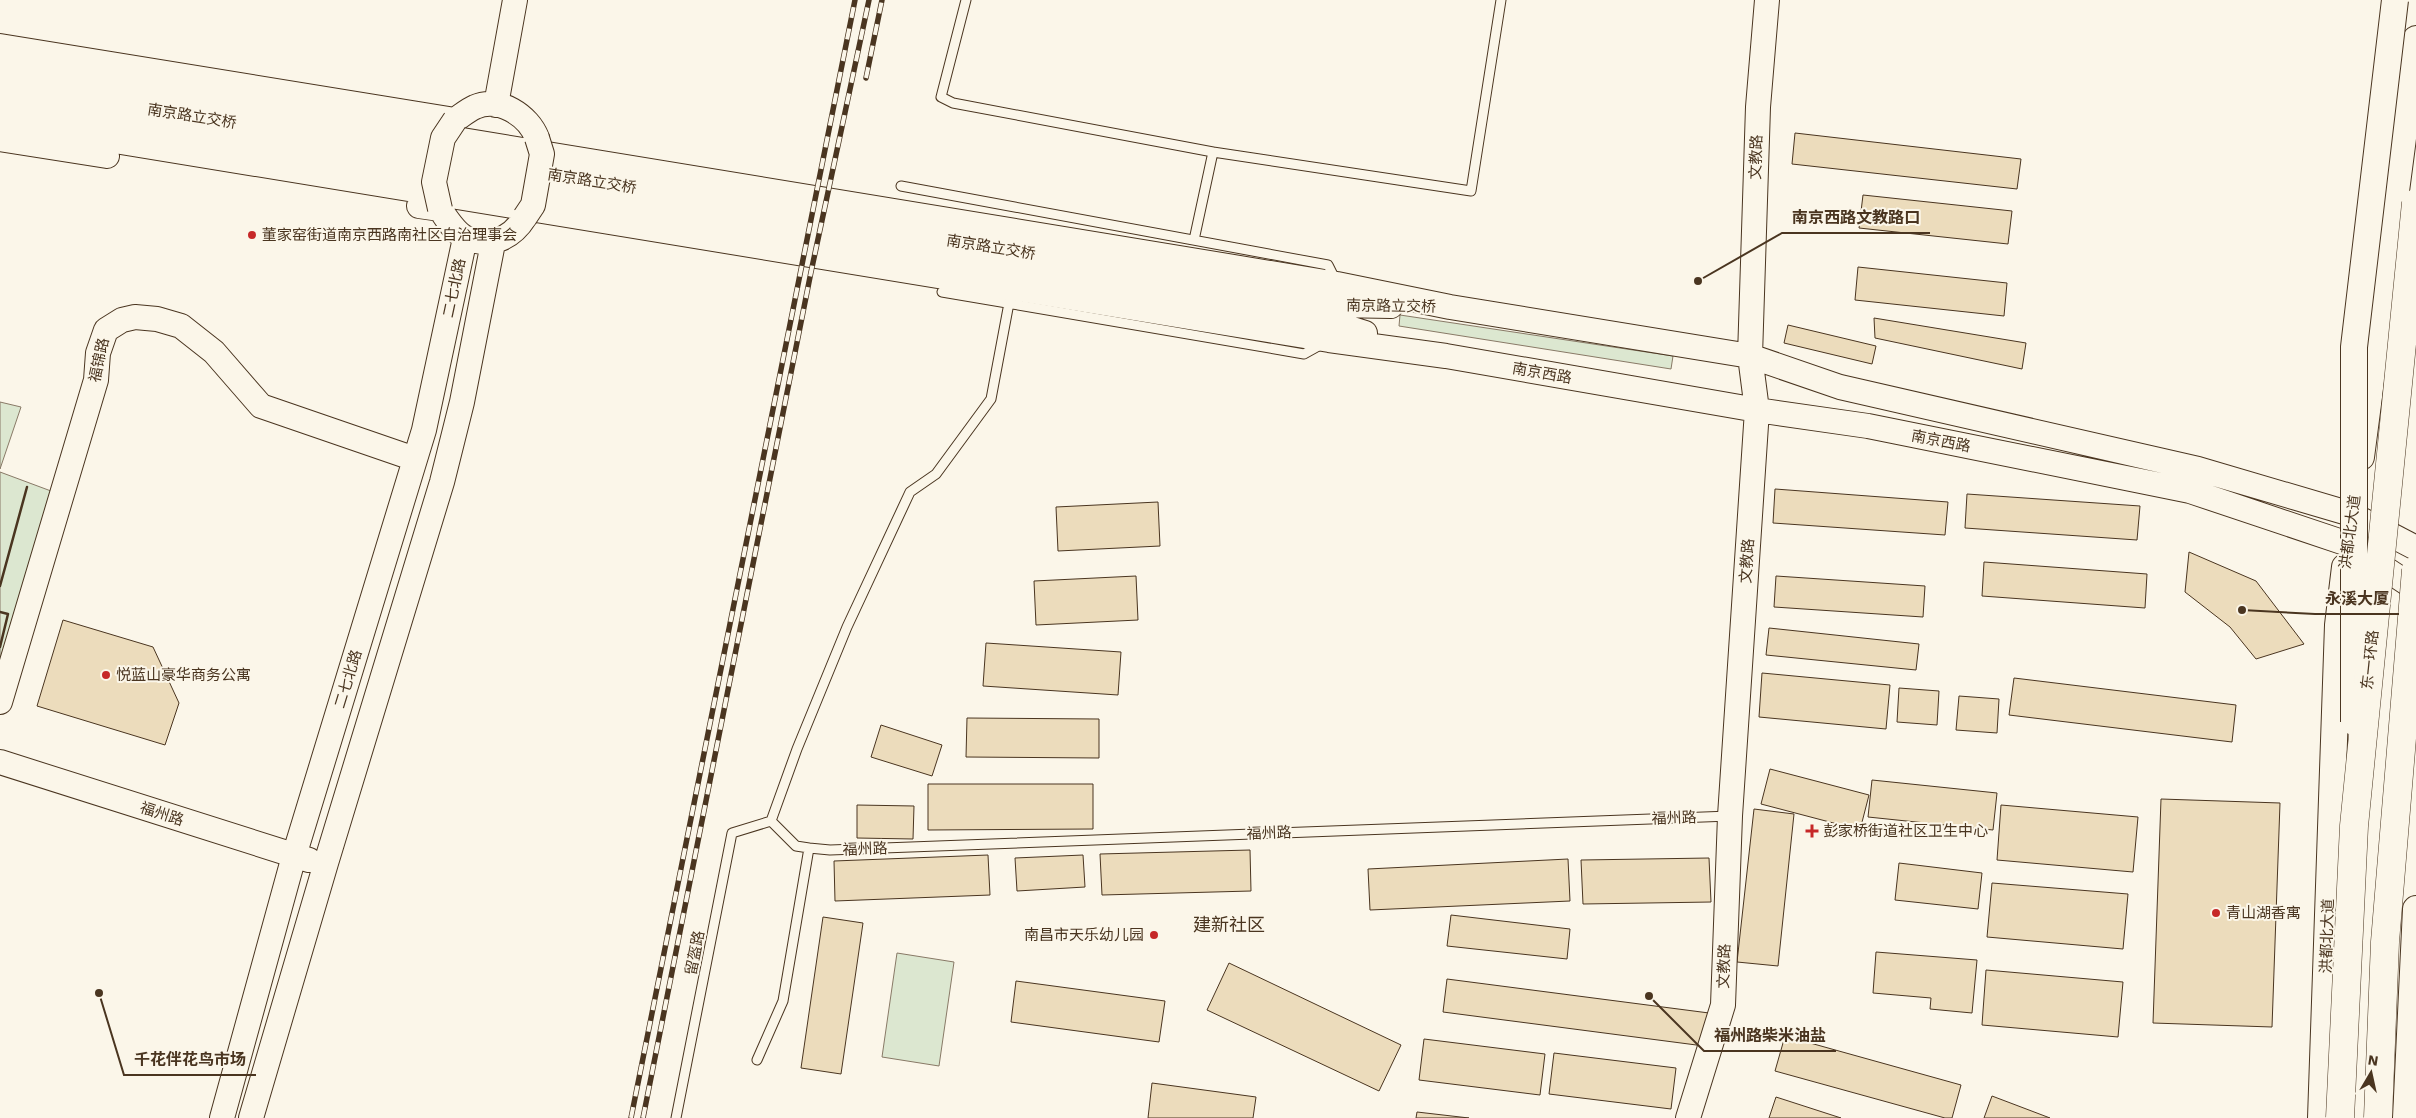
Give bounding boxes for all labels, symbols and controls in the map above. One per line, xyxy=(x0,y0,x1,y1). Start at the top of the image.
street label: 南京路立交桥 xyxy=(146,100,238,132)
street label: 文教路 xyxy=(1746,134,1766,180)
street label: 南京路立交桥 xyxy=(546,165,638,197)
callout: 南京西路文教路口 xyxy=(1782,202,1930,233)
text: 南京西路文教路口 xyxy=(1792,208,1920,227)
place label: 董家窑街道南京西路南社区自治理事会 xyxy=(262,226,517,244)
marker: 董家窑街道南京西路南社区自治理事会 xyxy=(246,229,258,241)
street label: 南京路立交桥 xyxy=(945,231,1037,263)
street label: 二七北路 xyxy=(439,257,469,319)
street label: 南京路立交桥 xyxy=(1346,296,1436,316)
street label: 福锦路 xyxy=(86,336,112,384)
street label: 南京西路 xyxy=(1511,359,1573,387)
street label: 南京西路 xyxy=(1910,426,1972,456)
street label: 洪都北大道 xyxy=(2336,494,2364,570)
street label: 文教路 xyxy=(1736,538,1758,584)
callout: 永溪大厦 xyxy=(2315,583,2399,614)
text: 永溪大厦 xyxy=(2325,589,2389,608)
street label: 东一环路 xyxy=(2358,629,2382,691)
street label: 二七北路 xyxy=(331,648,365,710)
place label: 悦蓝山豪华商务公寓 xyxy=(116,666,251,684)
marker: 悦蓝山豪华商务公寓 xyxy=(100,669,112,681)
street label: 福州路 xyxy=(138,798,186,830)
street label: 福州路 xyxy=(1651,808,1697,828)
place label: 彭家桥街道社区卫生中心 xyxy=(1823,822,1988,840)
street label: 福州路 xyxy=(1246,823,1292,843)
marker: 彭家桥街道社区卫生中心 xyxy=(1805,824,1819,838)
street label: 福州路 xyxy=(842,839,888,859)
street label: 洪都北大道 xyxy=(2317,898,2337,974)
place label: 青山湖香寓 xyxy=(2226,904,2301,922)
marker: 青山湖香寓 xyxy=(2210,907,2222,919)
district label: 建新社区 xyxy=(1193,914,1265,935)
place label: 南昌市天乐幼儿园 xyxy=(1024,926,1144,944)
street label: 留盔路 xyxy=(682,929,708,977)
marker: 南昌市天乐幼儿园 xyxy=(1148,929,1160,941)
street label: 文教路 xyxy=(1714,943,1734,989)
callout: 福州路柴米油盐 xyxy=(1704,1020,1836,1051)
text: 福州路柴米油盐 xyxy=(1714,1026,1826,1045)
callout: 千花伴花鸟市场 xyxy=(124,1044,256,1075)
north arrow xyxy=(2346,1048,2396,1098)
text: 千花伴花鸟市场 xyxy=(134,1050,246,1069)
text: N xyxy=(2367,1051,2379,1069)

